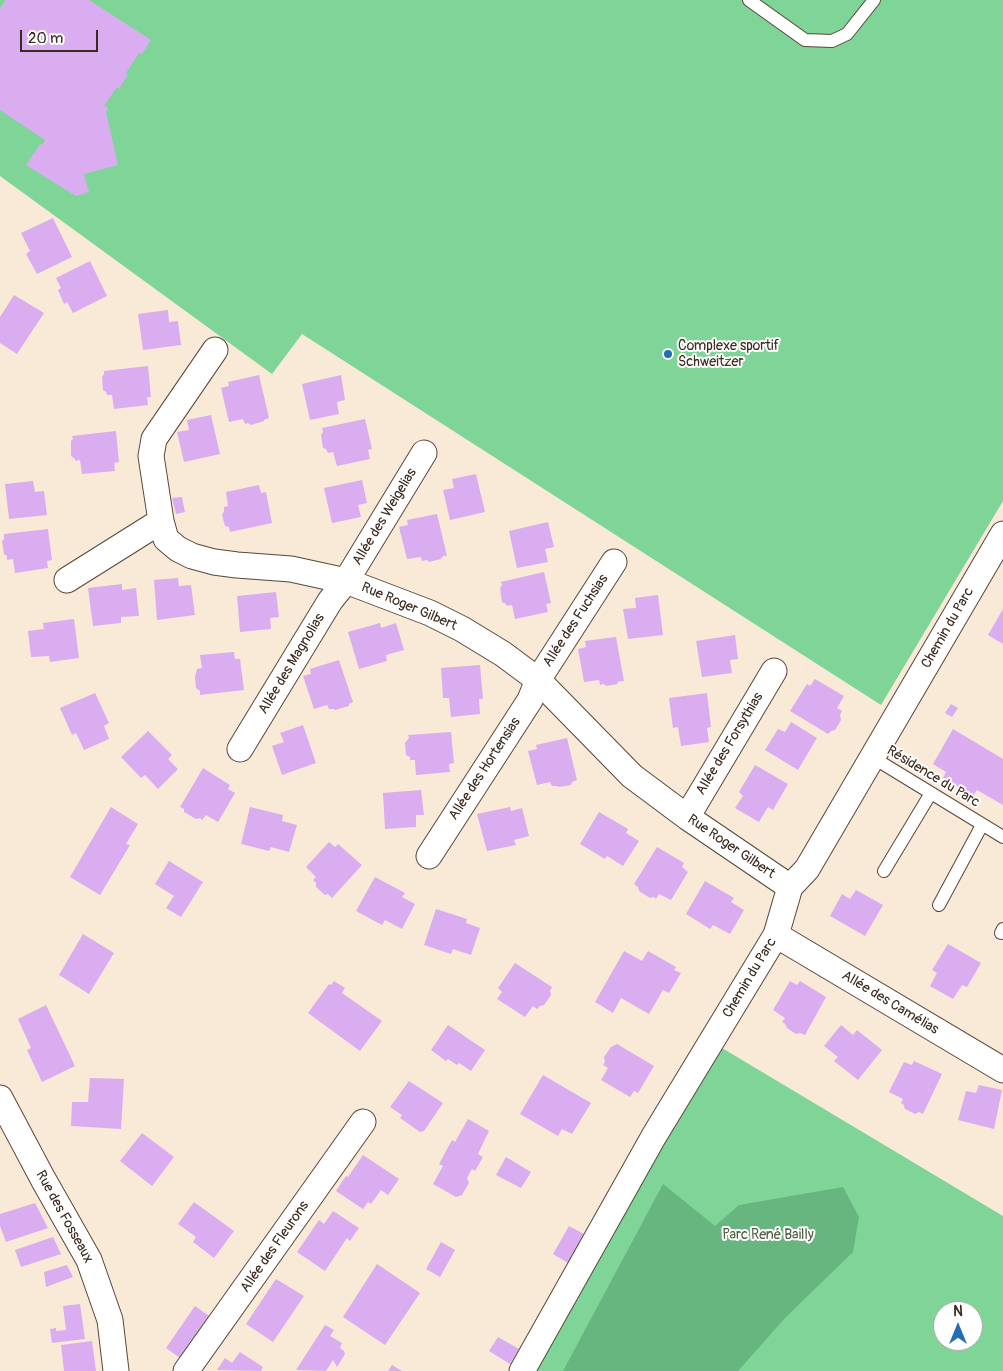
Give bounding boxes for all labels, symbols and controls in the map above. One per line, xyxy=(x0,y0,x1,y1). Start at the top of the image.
scale bar xyxy=(22,20,100,52)
text: 20 m xyxy=(28,29,63,48)
place label: Complexe sportif Schweitzer xyxy=(678,338,779,371)
marker: Complexe sportif Schweitzer xyxy=(662,348,674,360)
street label: Allée des Weigelias xyxy=(349,465,421,569)
street label: Allée des Fuchsias xyxy=(540,572,612,670)
street label: Rue Roger Gilbert xyxy=(359,579,459,635)
street label: Chemin du Parc xyxy=(918,585,978,671)
street label: Allée des Magnolias xyxy=(255,611,329,717)
street label: Allée des Forsythias xyxy=(693,690,767,798)
street label: Allée des Hortensias xyxy=(446,714,524,824)
street label: Résidence du Parc xyxy=(883,743,983,811)
street label: Rue Roger Gilbert xyxy=(684,811,778,883)
street label: Chemin du Parc xyxy=(720,935,780,1021)
street label: Allée des Camélias xyxy=(839,967,941,1039)
street label: Rue des Fosseaux xyxy=(32,1168,96,1266)
street label: Allée des Fleurons xyxy=(237,1198,313,1296)
park label: Parc René Bailly xyxy=(722,1227,814,1243)
north arrow xyxy=(933,1301,983,1351)
text: N xyxy=(953,1303,963,1320)

